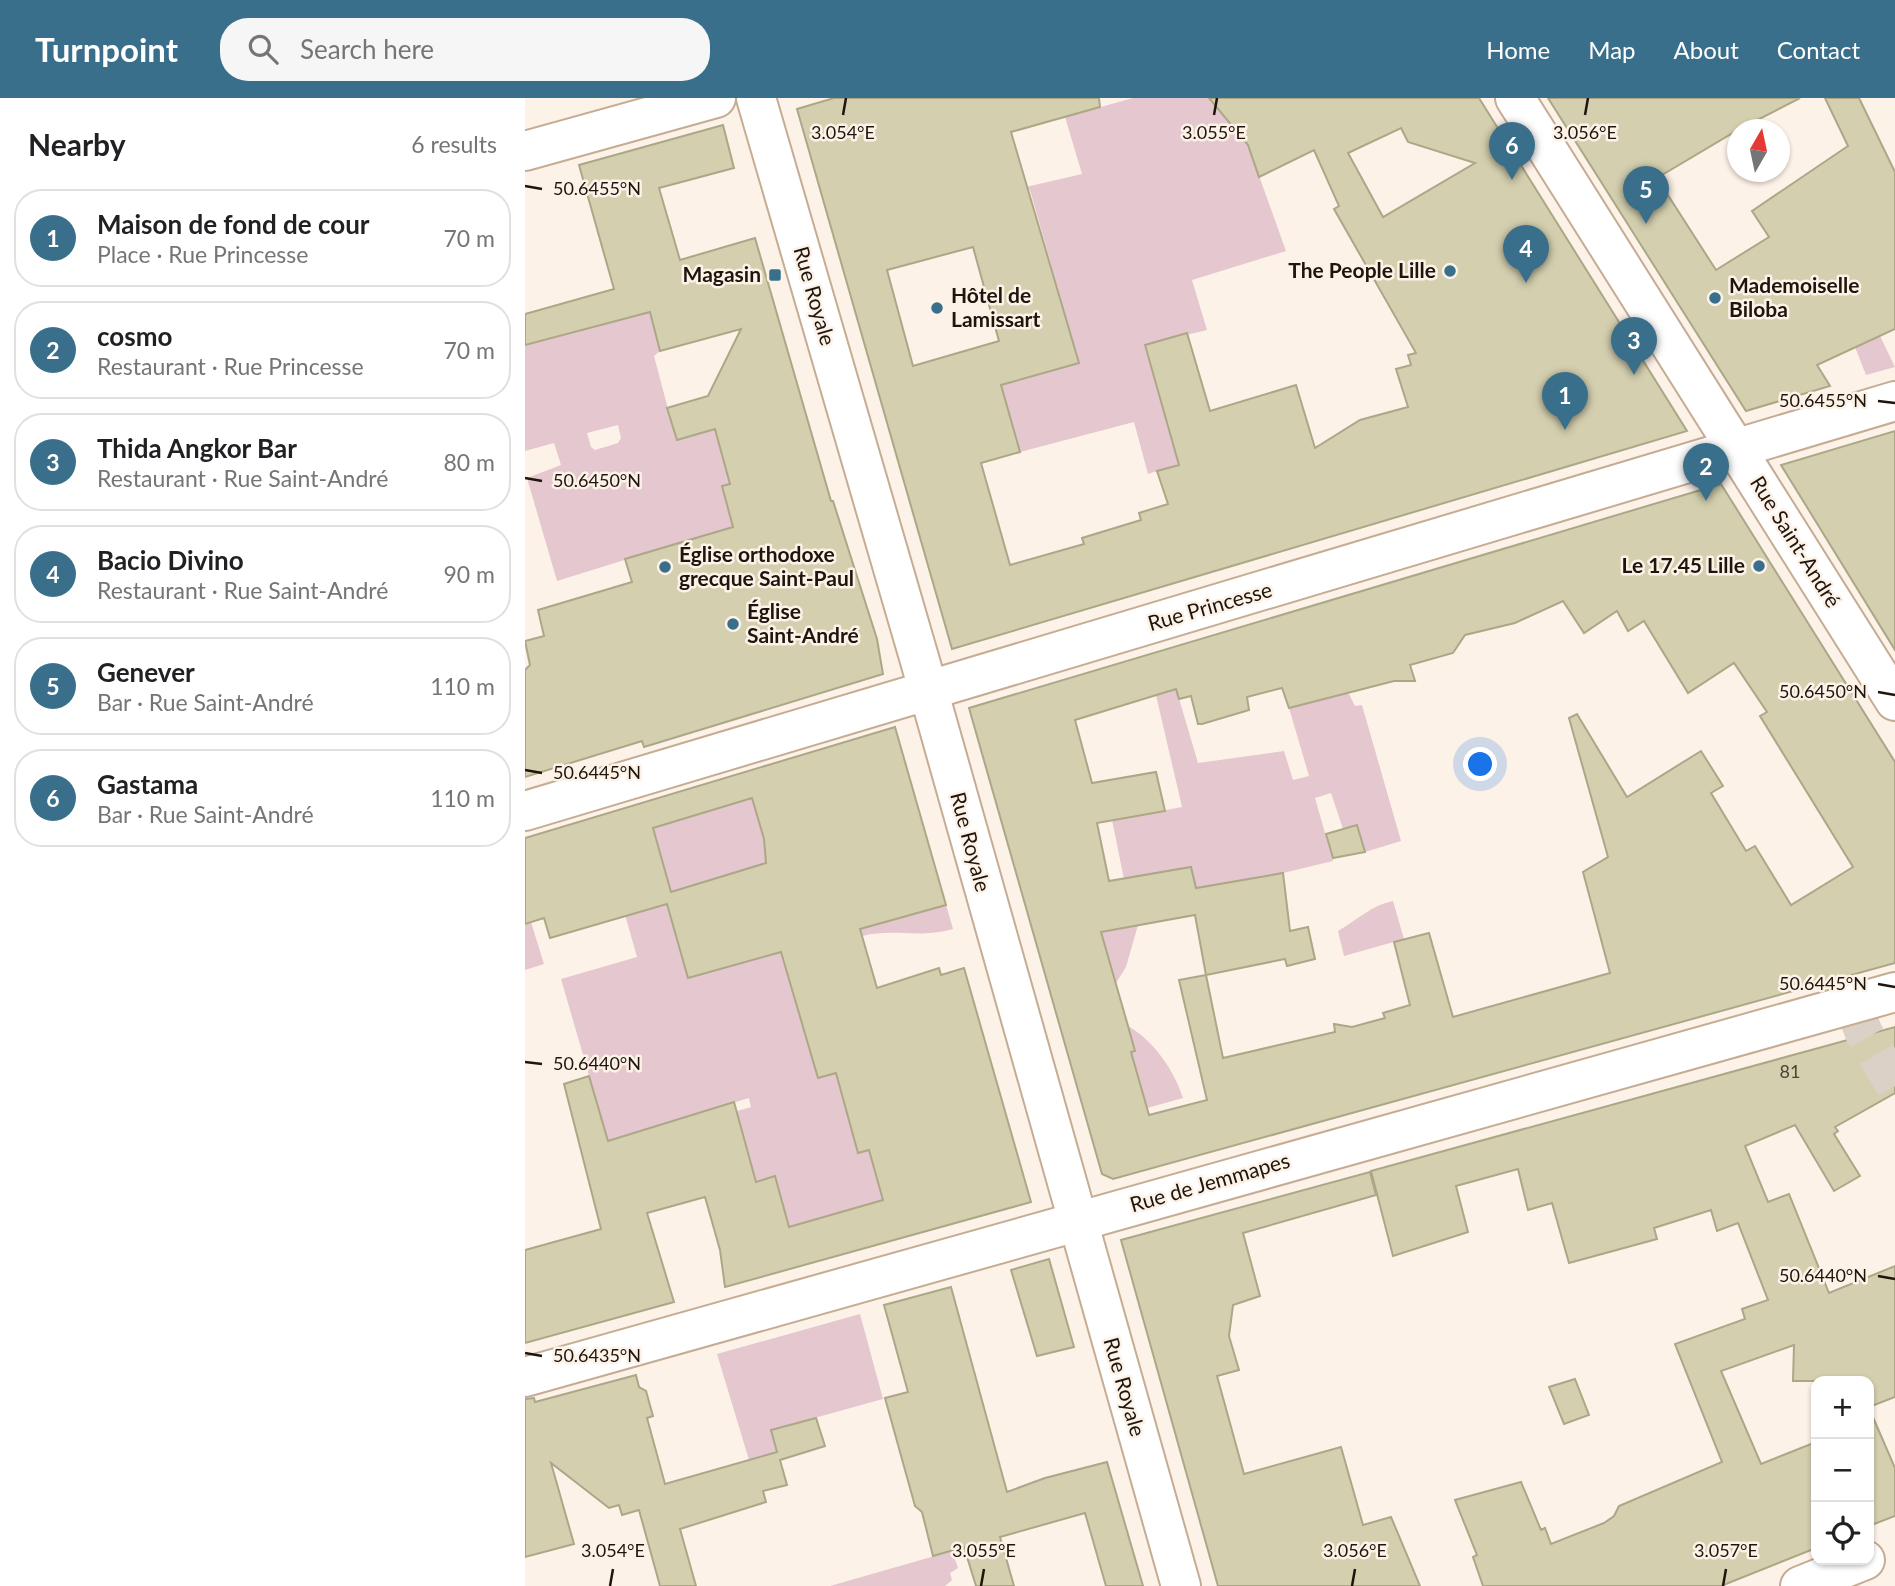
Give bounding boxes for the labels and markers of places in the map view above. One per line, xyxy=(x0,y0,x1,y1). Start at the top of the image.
pin: 6 xyxy=(1489,122,1535,180)
pin: 5 xyxy=(1623,166,1669,224)
pin: 4 xyxy=(1503,225,1549,283)
place label: The People Lille xyxy=(1288,257,1436,282)
place label: Magasin xyxy=(683,261,761,286)
marker: The People Lille xyxy=(1442,263,1458,279)
marker: Magasin xyxy=(767,267,783,283)
place label: Mademoiselle Biloba xyxy=(1729,272,1859,321)
place label: Hôtel de Lamissart xyxy=(951,282,1040,331)
marker: Mademoiselle Biloba xyxy=(1707,290,1723,306)
marker: Hôtel de Lamissart xyxy=(929,300,945,316)
pin: 3 xyxy=(1611,317,1657,375)
pin: 1 xyxy=(1542,372,1588,430)
pin: 2 xyxy=(1683,443,1729,501)
place label: Église orthodoxe grecque Saint-Paul xyxy=(679,541,854,590)
place label: Le 17.45 Lille xyxy=(1622,552,1745,577)
marker: Le 17.45 Lille xyxy=(1751,558,1767,574)
marker: Église orthodoxe grecque Saint-Paul xyxy=(657,559,673,575)
place label: Église Saint-André xyxy=(747,598,859,647)
marker: Église Saint-André xyxy=(725,616,741,632)

